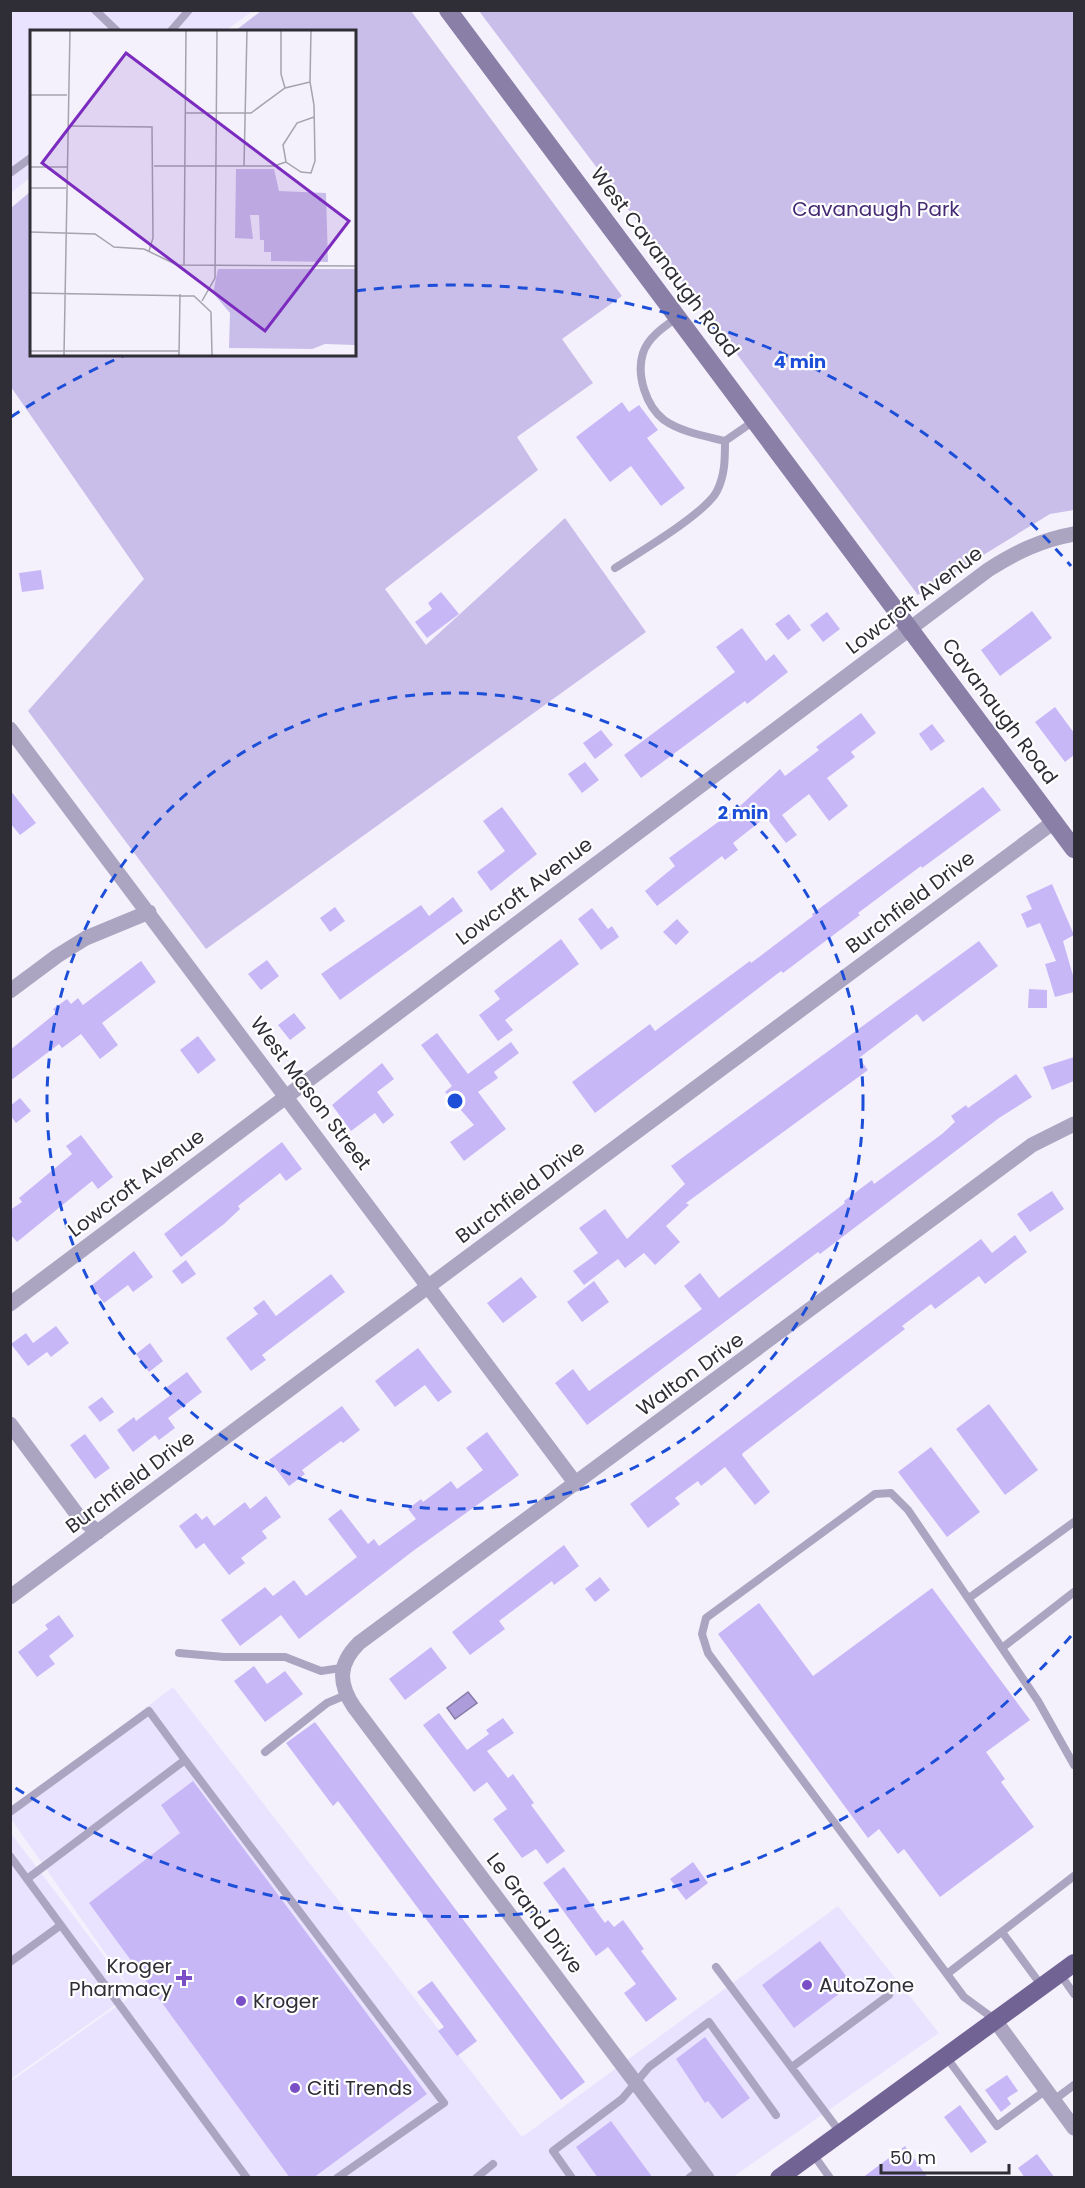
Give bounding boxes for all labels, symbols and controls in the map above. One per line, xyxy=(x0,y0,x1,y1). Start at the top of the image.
inset map xyxy=(30,30,356,356)
street label: West Cavanaugh Road xyxy=(584,161,746,363)
park label: Cavanaugh Park xyxy=(792,195,960,223)
text: 4 min xyxy=(774,349,826,374)
street label: Lowcroft Avenue xyxy=(840,539,988,661)
street label: Cavanaugh Road xyxy=(936,632,1064,790)
text: 2 min xyxy=(718,800,768,825)
street label: Lowcroft Avenue xyxy=(450,830,598,952)
street label: Burchfield Drive xyxy=(840,844,980,960)
street label: West Mason Street xyxy=(244,1010,378,1176)
centre of rings xyxy=(445,1091,465,1111)
street label: Lowcroft Avenue xyxy=(62,1122,210,1244)
street label: Burchfield Drive xyxy=(450,1134,590,1250)
street label: Walton Drive xyxy=(631,1326,749,1422)
street label: Burchfield Drive xyxy=(60,1424,200,1540)
street label: Le Grand Drive xyxy=(480,1847,590,1979)
place label: Kroger Pharmacy xyxy=(69,1952,172,2003)
marker: Kroger Pharmacy xyxy=(177,1971,191,1985)
place label: AutoZone xyxy=(819,1971,914,1999)
marker: AutoZone xyxy=(800,1978,814,1992)
place label: Kroger xyxy=(253,1987,319,2015)
marker: Kroger xyxy=(234,1994,248,2008)
place label: Citi Trends xyxy=(307,2074,412,2102)
marker: Citi Trends xyxy=(288,2081,302,2095)
scale bar xyxy=(881,2137,1008,2175)
text: 50 m xyxy=(890,2145,936,2170)

